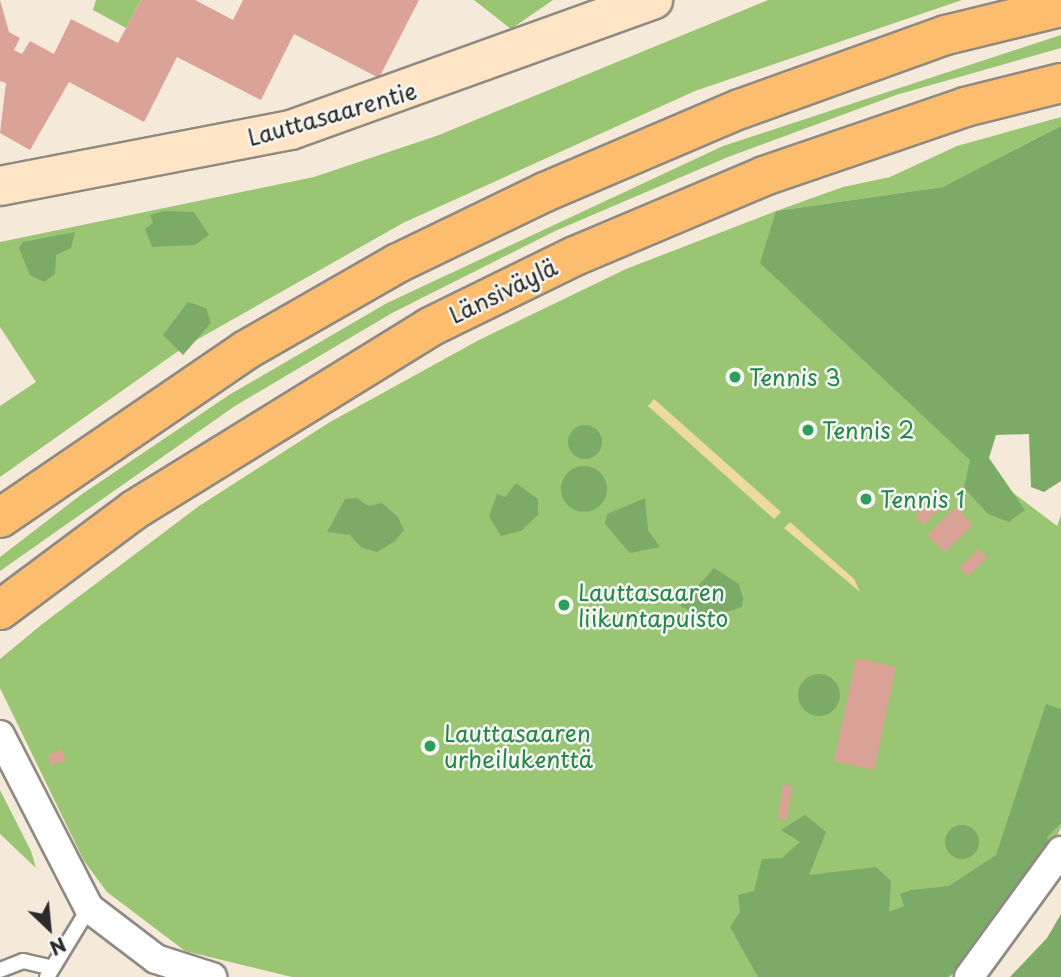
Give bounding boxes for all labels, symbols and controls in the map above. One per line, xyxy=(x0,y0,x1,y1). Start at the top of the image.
street label: Lauttasaarentie xyxy=(244,77,420,151)
street label: Länsiväylä xyxy=(444,253,562,329)
place label: Tennis 3 xyxy=(749,363,840,391)
marker: Tennis 3 xyxy=(727,369,743,385)
place label: Tennis 2 xyxy=(822,416,914,444)
marker: Tennis 2 xyxy=(800,422,816,438)
place label: Tennis 1 xyxy=(880,485,966,513)
marker: Tennis 1 xyxy=(858,491,874,507)
place label: Lauttasaaren liikuntapuisto xyxy=(578,578,728,632)
marker: Lauttasaaren liikuntapuisto xyxy=(556,597,572,613)
place label: Lauttasaaren urheilukenttä xyxy=(444,719,593,773)
marker: Lauttasaaren urheilukenttä xyxy=(422,738,438,754)
north arrow xyxy=(14,893,84,963)
text: N xyxy=(45,931,71,963)

